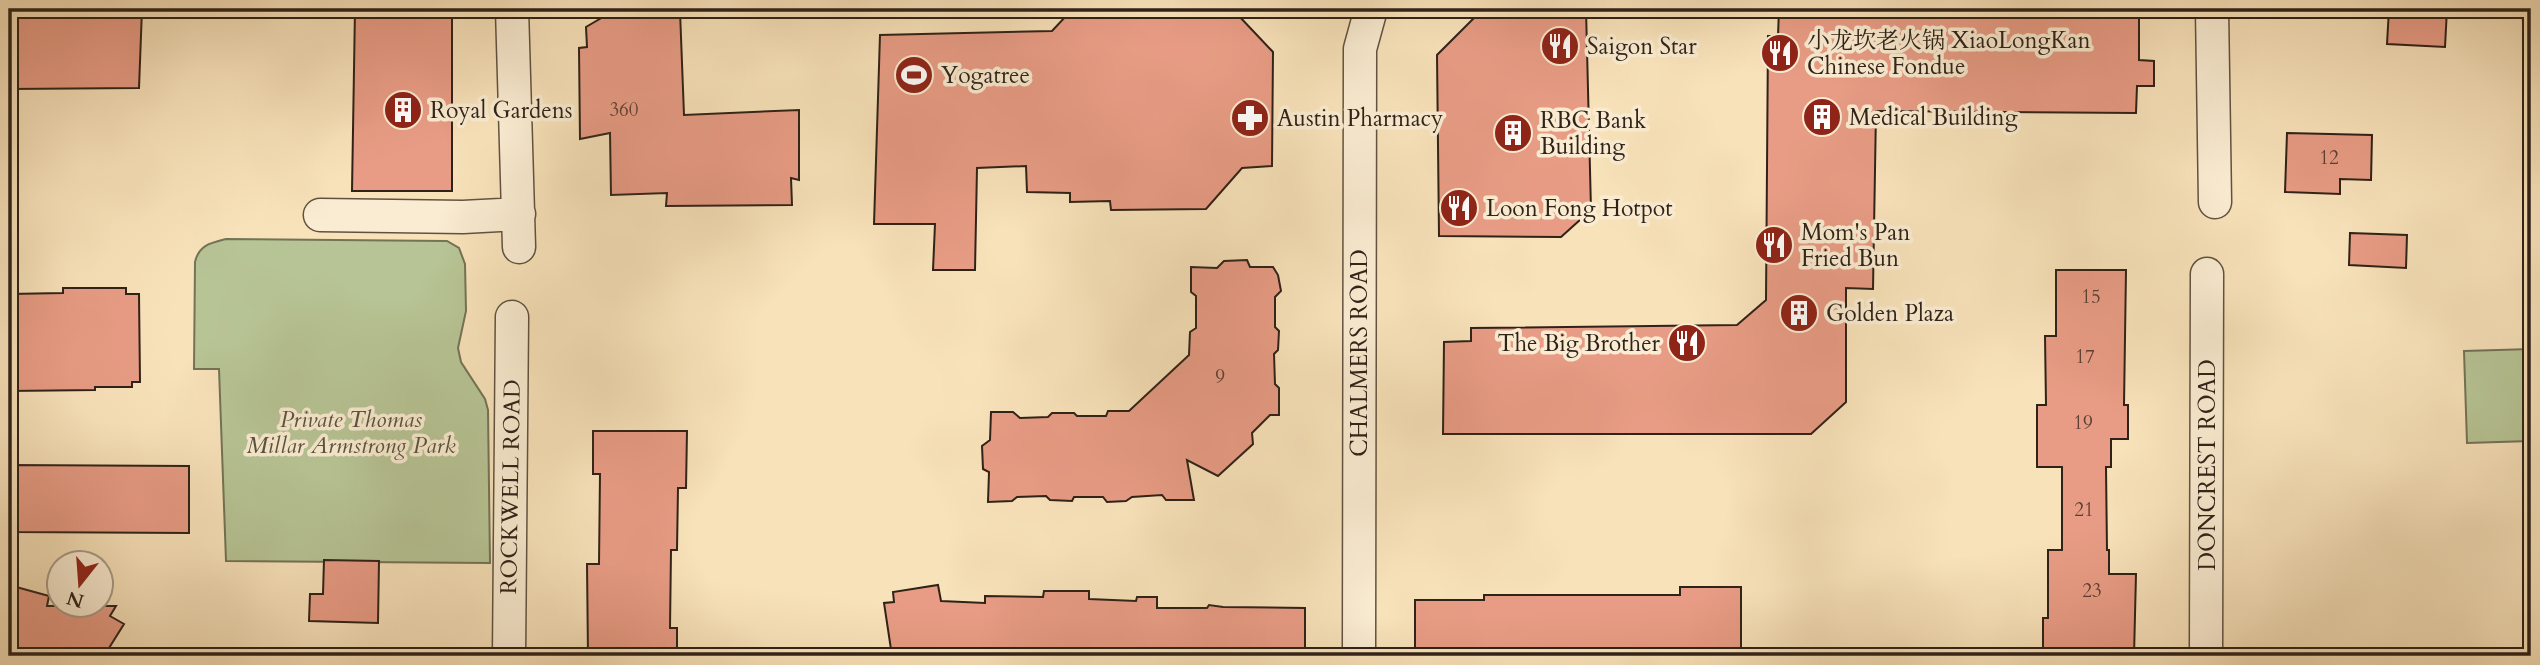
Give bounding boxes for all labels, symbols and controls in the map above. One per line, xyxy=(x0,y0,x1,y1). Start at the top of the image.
restaurant icon: Saigon Star xyxy=(1539,25,1581,67)
place label: 小龙坎老火锅 XiaoLongKan Chinese Fondue xyxy=(1807,25,2091,82)
place label: Saigon Star xyxy=(1587,31,1697,62)
restaurant icon: 小龙坎老火锅 XiaoLongKan Chinese Fondue xyxy=(1759,32,1801,74)
sports icon: Yogatree xyxy=(893,54,935,96)
place label: Yogatree xyxy=(941,60,1030,91)
building icon: Royal Gardens xyxy=(382,89,424,131)
place label: Royal Gardens xyxy=(430,95,572,126)
building icon: Medical Building xyxy=(1801,96,1843,138)
house number: 360 xyxy=(609,97,639,123)
pharmacy icon: Austin Pharmacy xyxy=(1229,97,1271,139)
place label: Medical Building xyxy=(1849,102,2018,133)
place label: Austin Pharmacy xyxy=(1277,103,1443,134)
place label: RBC Bank Building xyxy=(1540,105,1647,162)
building icon: RBC Bank Building xyxy=(1492,112,1534,154)
house number: 12 xyxy=(2319,145,2339,171)
restaurant icon: Loon Fong Hotpot xyxy=(1438,187,1480,229)
place label: Loon Fong Hotpot xyxy=(1486,193,1673,224)
place label: Mom's Pan Fried Bun xyxy=(1801,217,1910,274)
restaurant icon: Mom's Pan Fried Bun xyxy=(1753,224,1795,266)
street label: CHALMERS ROAD xyxy=(1344,249,1375,457)
house number: 15 xyxy=(2081,284,2101,310)
building icon: Golden Plaza xyxy=(1778,292,1820,334)
place label: Golden Plaza xyxy=(1826,298,1954,329)
restaurant icon: The Big Brother xyxy=(1666,322,1708,364)
place label: The Big Brother xyxy=(1498,328,1661,359)
house number: 17 xyxy=(2075,344,2095,370)
street label: DONCREST ROAD xyxy=(2192,359,2223,571)
house number: 9 xyxy=(1215,364,1225,390)
street label: ROCKWELL ROAD xyxy=(493,379,528,595)
park label: Private Thomas Millar Armstrong Park xyxy=(246,404,456,461)
house number: 19 xyxy=(2073,410,2093,436)
house number: 21 xyxy=(2074,497,2094,523)
north arrow xyxy=(46,550,116,620)
house number: 23 xyxy=(2082,578,2102,604)
text: N xyxy=(63,584,87,614)

